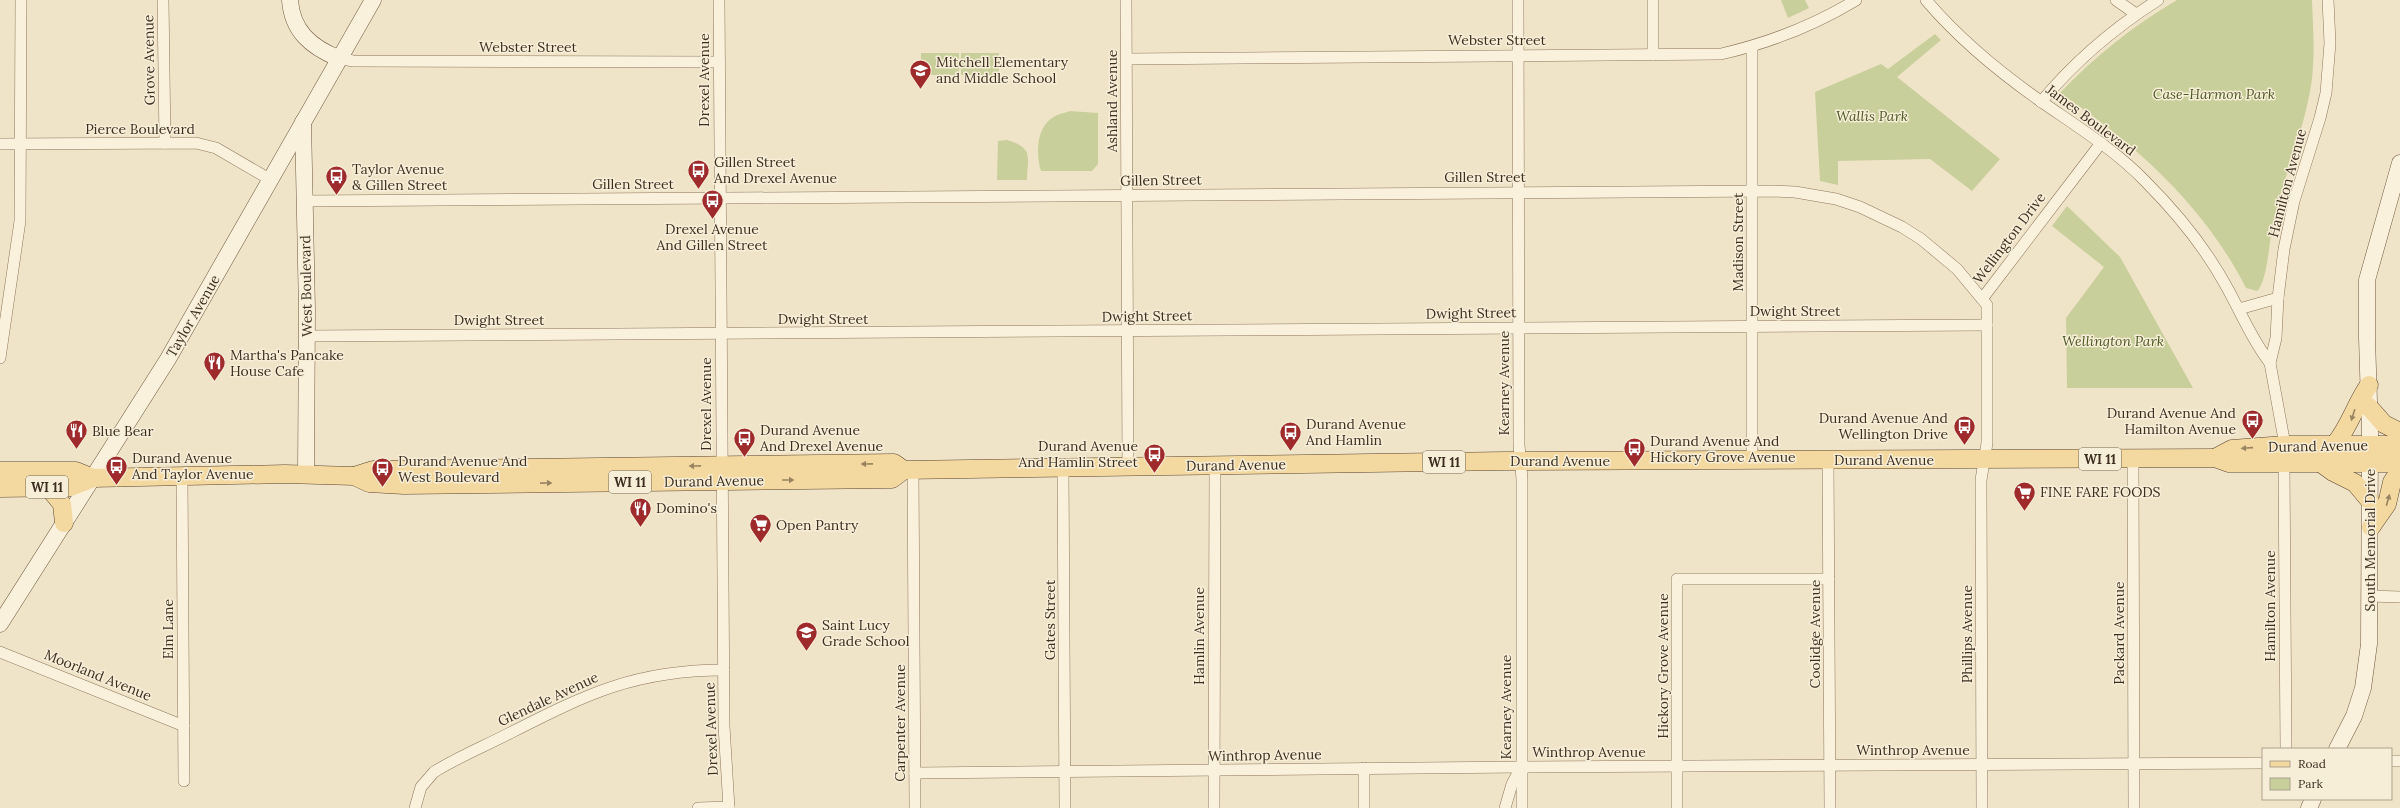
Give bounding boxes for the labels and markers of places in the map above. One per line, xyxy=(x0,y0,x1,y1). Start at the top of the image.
place label: Mitchell Elementary and Middle School xyxy=(936,53,1069,87)
school or university icon: Mitchell Elementary and Middle School xyxy=(907,57,933,90)
place label: Gillen Street And Drexel Avenue xyxy=(713,153,838,187)
bus stop icon: Gillen Street And Drexel Avenue xyxy=(685,157,711,190)
place label: Taylor Avenue & Gillen Street xyxy=(352,160,448,194)
bus stop icon: Taylor Avenue & Gillen Street xyxy=(324,164,350,197)
bus stop icon: Drexel Avenue And Gillen Street xyxy=(699,188,725,221)
place label: Drexel Avenue And Gillen Street xyxy=(656,220,768,254)
place label: Martha's Pancake House Cafe xyxy=(230,346,344,380)
restaurant icon: Martha's Pancake House Cafe xyxy=(201,350,227,383)
place label: Durand Avenue And Hamilton Avenue xyxy=(2107,404,2236,438)
bus stop icon: Durand Avenue And Hamilton Avenue xyxy=(2239,408,2265,441)
place label: Durand Avenue And Wellington Drive xyxy=(1819,409,1948,443)
bus stop icon: Durand Avenue And Wellington Drive xyxy=(1951,413,1977,446)
place label: Durand Avenue And Hamlin xyxy=(1305,415,1406,449)
restaurant icon: Blue Bear xyxy=(64,418,90,451)
bus stop icon: Durand Avenue And Hamlin xyxy=(1278,419,1304,452)
place label: Durand Avenue And Drexel Avenue xyxy=(759,421,884,455)
place label: Blue Bear xyxy=(92,422,154,440)
bus stop icon: Durand Avenue And Drexel Avenue xyxy=(731,425,757,458)
place label: Durand Avenue And Hickory Grove Avenue xyxy=(1650,432,1796,466)
bus stop icon: Durand Avenue And Hickory Grove Avenue xyxy=(1621,436,1647,469)
place label: Durand Avenue And Hamlin Street xyxy=(1018,437,1139,471)
bus stop icon: Durand Avenue And Hamlin Street xyxy=(1141,441,1167,474)
place label: Durand Avenue And Taylor Avenue xyxy=(131,449,254,483)
place label: Durand Avenue And West Boulevard xyxy=(398,452,527,486)
bus stop icon: Durand Avenue And Taylor Avenue xyxy=(103,453,129,486)
bus stop icon: Durand Avenue And West Boulevard xyxy=(370,456,396,489)
supermarket icon: FINE FARE FOODS xyxy=(2011,479,2037,512)
place label: FINE FARE FOODS xyxy=(2040,483,2161,501)
restaurant icon: Domino's xyxy=(627,495,653,528)
place label: Domino's xyxy=(656,499,717,517)
supermarket icon: Open Pantry xyxy=(748,512,774,545)
place label: Open Pantry xyxy=(776,516,859,534)
place label: Saint Lucy Grade School xyxy=(822,616,910,650)
school or university icon: Saint Lucy Grade School xyxy=(793,620,819,653)

